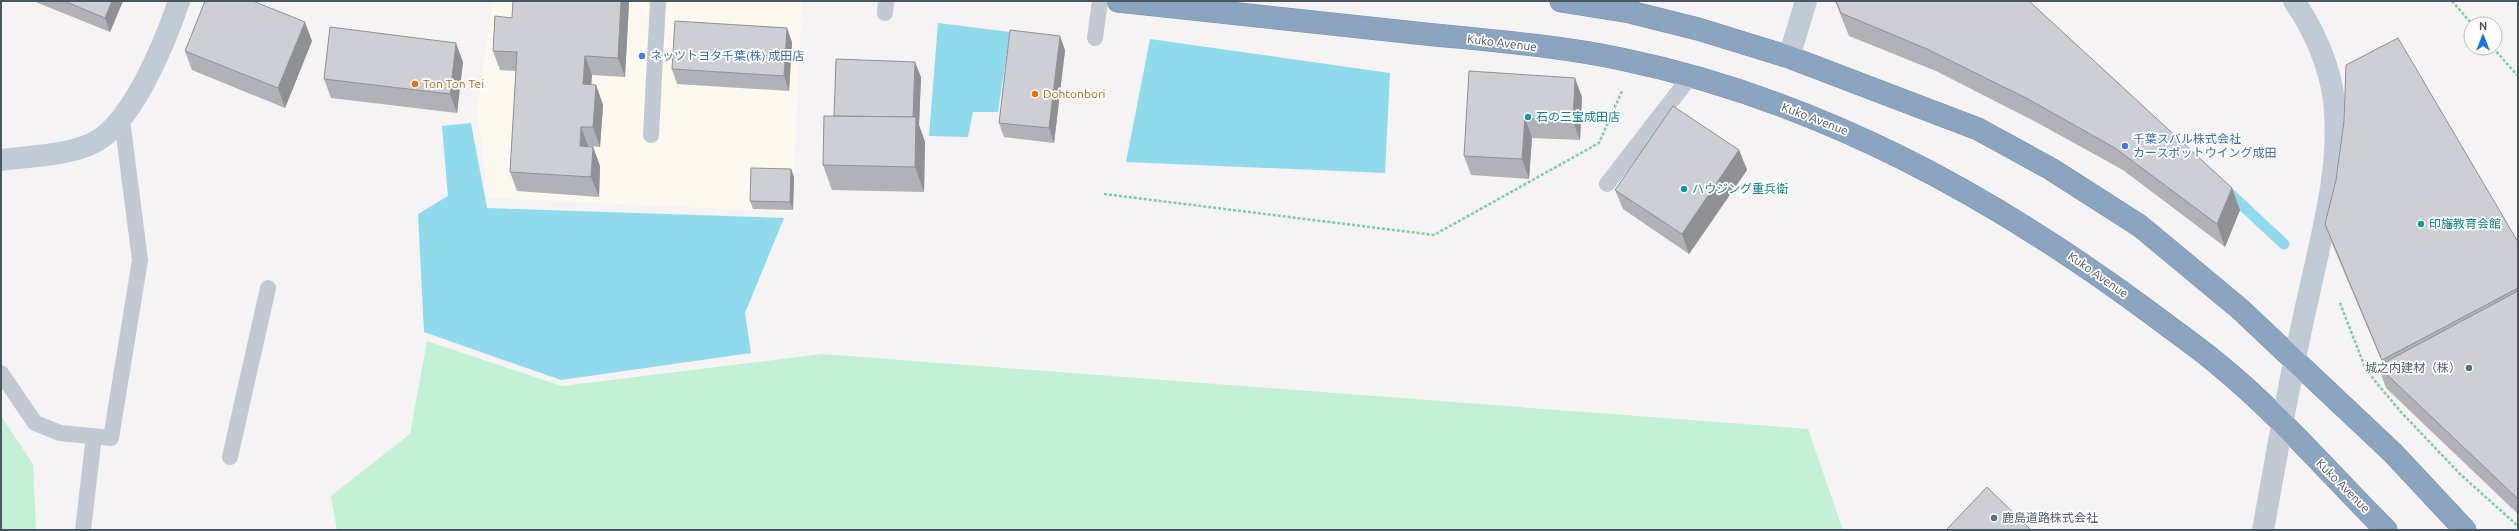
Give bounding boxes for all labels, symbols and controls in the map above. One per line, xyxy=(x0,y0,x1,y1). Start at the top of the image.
north arrow xyxy=(2463,16,2503,56)
text: N xyxy=(2479,20,2487,32)
street label: Kuko Avenue xyxy=(1466,32,1538,53)
place label: ネッツトヨタ千葉(株) 成田店 xyxy=(650,49,804,63)
marker: ネッツトヨタ千葉(株) 成田店 xyxy=(637,51,647,61)
place label: Ton Ton Tei xyxy=(423,77,484,90)
marker: Ton Ton Tei xyxy=(410,79,420,89)
place label: Dohtonbori xyxy=(1043,87,1105,100)
marker: Dohtonbori xyxy=(1030,89,1040,99)
street label: Kuko Avenue xyxy=(1780,100,1850,137)
place label: 石の三宝成田店 xyxy=(1536,110,1620,123)
marker: 石の三宝成田店 xyxy=(1523,112,1533,122)
place label: 千葉スバル株式会社 カースポットウイング成田 xyxy=(2133,132,2276,159)
marker: 千葉スバル株式会社 カースポットウイング成田 xyxy=(2120,141,2130,151)
place label: ハウジング重兵衛 xyxy=(1692,182,1788,195)
marker: ハウジング重兵衛 xyxy=(1679,184,1689,194)
place label: 印旛教育会館 xyxy=(2429,217,2501,230)
marker: 印旛教育会館 xyxy=(2416,219,2426,229)
street label: Kuko Avenue xyxy=(2066,249,2131,300)
place label: 城之内建材（株） xyxy=(2365,361,2461,374)
marker: 城之内建材（株） xyxy=(2464,363,2474,373)
street label: Kuko Avenue xyxy=(2314,456,2373,515)
place label: 鹿島道路株式会社 xyxy=(2002,511,2098,524)
marker: 鹿島道路株式会社 xyxy=(1989,513,1999,523)

